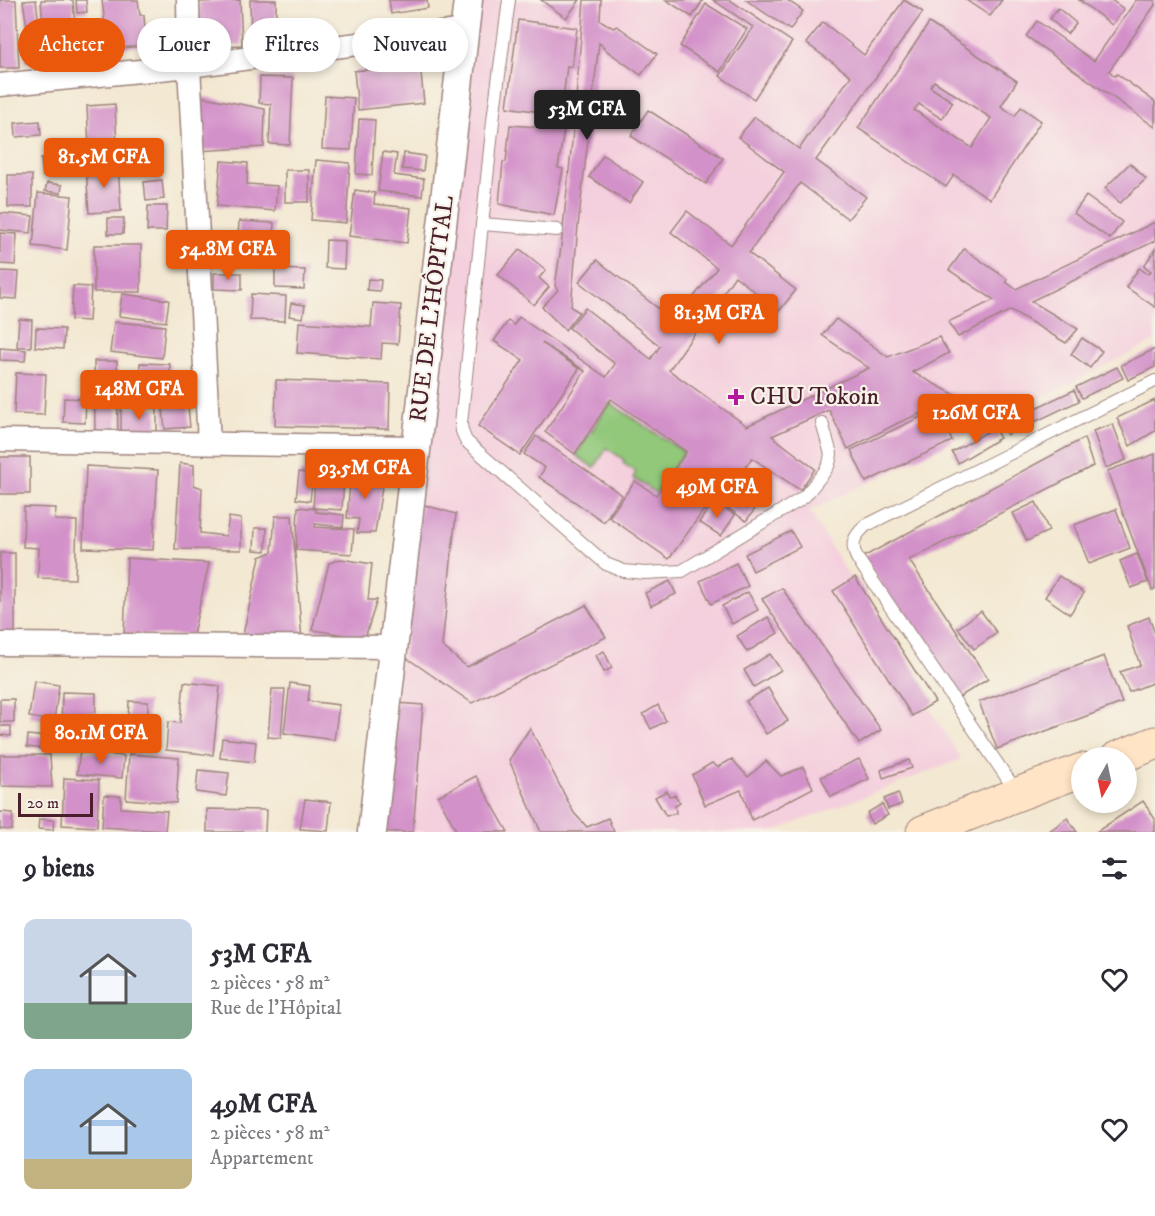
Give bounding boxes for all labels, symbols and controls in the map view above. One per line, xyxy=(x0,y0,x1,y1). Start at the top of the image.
chip: Acheter xyxy=(18,18,125,72)
chip: Louer xyxy=(137,18,231,72)
chip: Filtres xyxy=(243,18,340,72)
chip: Nouveau xyxy=(352,18,468,72)
pin: 53M CFA xyxy=(532,90,642,141)
text: 53M CFA xyxy=(548,97,626,122)
pin: 81.5M CFA xyxy=(35,138,173,189)
text: 81.5M CFA xyxy=(58,145,150,170)
street label: RUE DE L'HÔPITAL xyxy=(403,194,461,424)
pin: 54.8M CFA xyxy=(159,230,297,281)
text: 54.8M CFA xyxy=(180,237,276,262)
pin: 81.3M CFA xyxy=(650,294,788,345)
text: 81.3M CFA xyxy=(674,301,764,326)
pin: 148M CFA xyxy=(77,370,201,421)
text: 148M CFA xyxy=(94,377,184,402)
place label: CHU Tokoin xyxy=(750,382,880,412)
marker: CHU Tokoin xyxy=(727,388,745,406)
pin: 126M CFA xyxy=(914,394,1038,445)
text: 126M CFA xyxy=(932,401,1020,426)
pin: 93.5M CFA xyxy=(296,449,434,500)
text: 93.5M CFA xyxy=(319,456,411,481)
pin: 49M CFA xyxy=(662,468,772,519)
text: 49M CFA xyxy=(676,475,758,500)
pin: 80.1M CFA xyxy=(32,714,170,765)
text: 80.1M CFA xyxy=(54,721,148,746)
north arrow xyxy=(1071,747,1137,813)
map controls xyxy=(1071,747,1137,813)
scale bar xyxy=(18,790,93,818)
text: 20 m xyxy=(27,793,59,813)
text: 9 biens xyxy=(24,852,94,885)
icon: filters xyxy=(1098,852,1131,885)
text: 53M CFA xyxy=(210,938,311,971)
icon: home xyxy=(72,943,144,1015)
icon: heart xyxy=(1098,963,1131,996)
text: 2 pièces · 58 m² xyxy=(210,971,330,996)
text: Rue de l'Hôpital xyxy=(210,996,341,1021)
text: 49M CFA xyxy=(210,1088,316,1121)
icon: home xyxy=(72,1093,144,1165)
icon: heart xyxy=(1098,1113,1131,1146)
text: 2 pièces · 58 m² xyxy=(210,1121,330,1146)
text: Appartement xyxy=(210,1146,313,1171)

